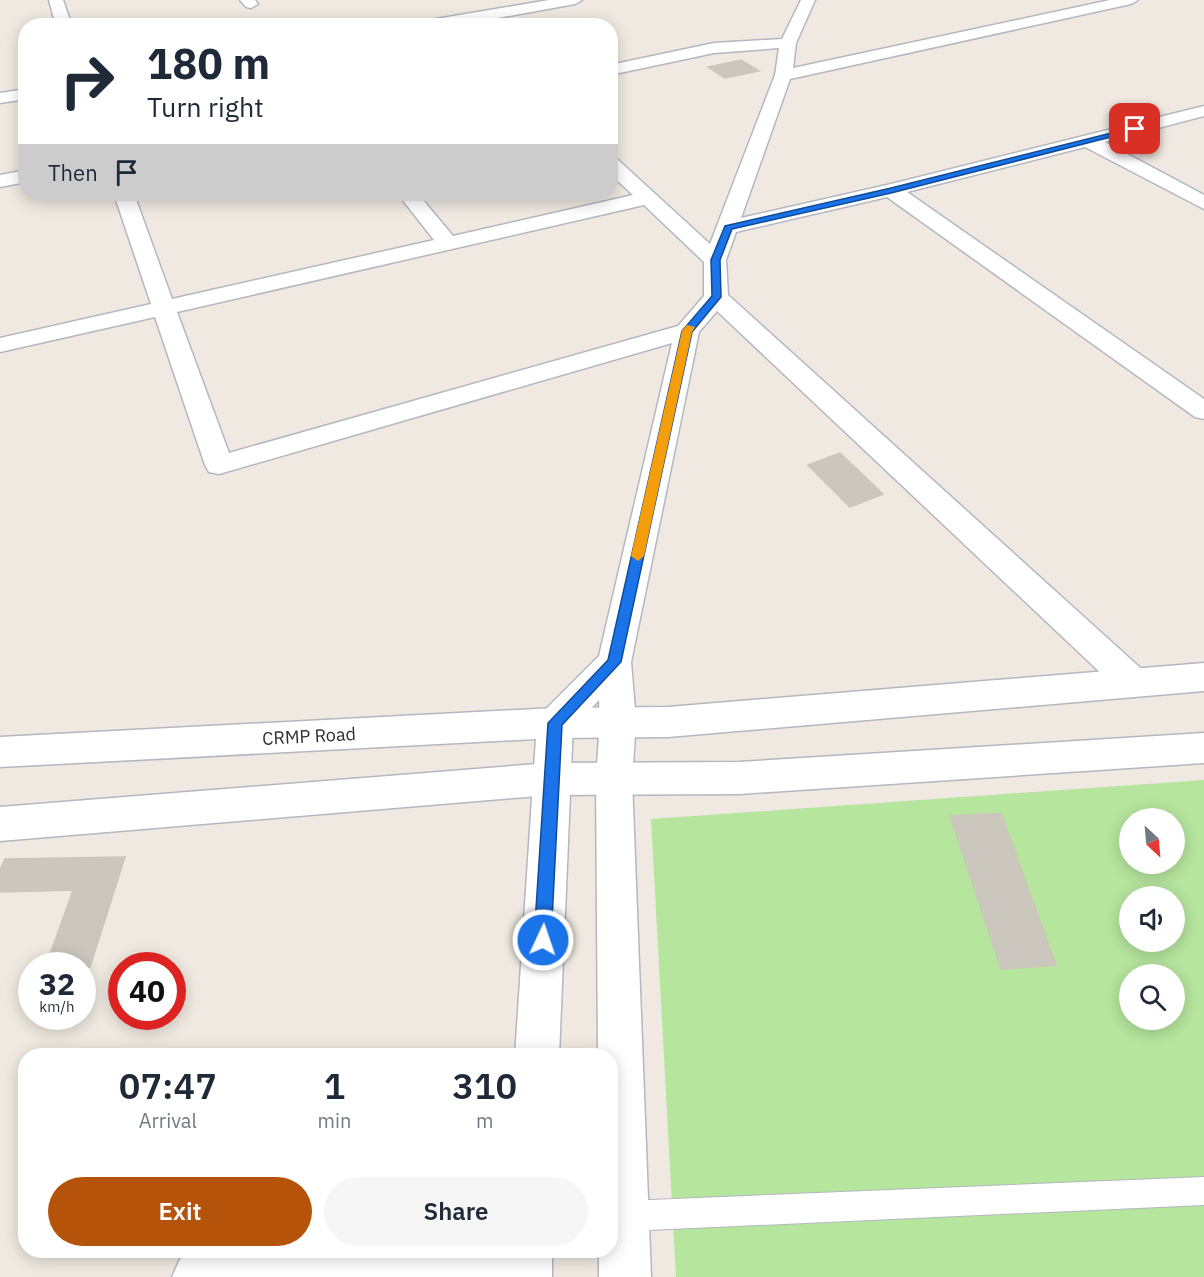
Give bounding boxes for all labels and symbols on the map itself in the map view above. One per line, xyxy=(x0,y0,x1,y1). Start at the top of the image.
pin xyxy=(1109,103,1160,154)
street label: CRMP Road xyxy=(262,722,356,750)
north arrow xyxy=(1119,808,1185,874)
position arrow xyxy=(511,908,575,972)
speed limit sign: 40 xyxy=(108,952,186,1030)

